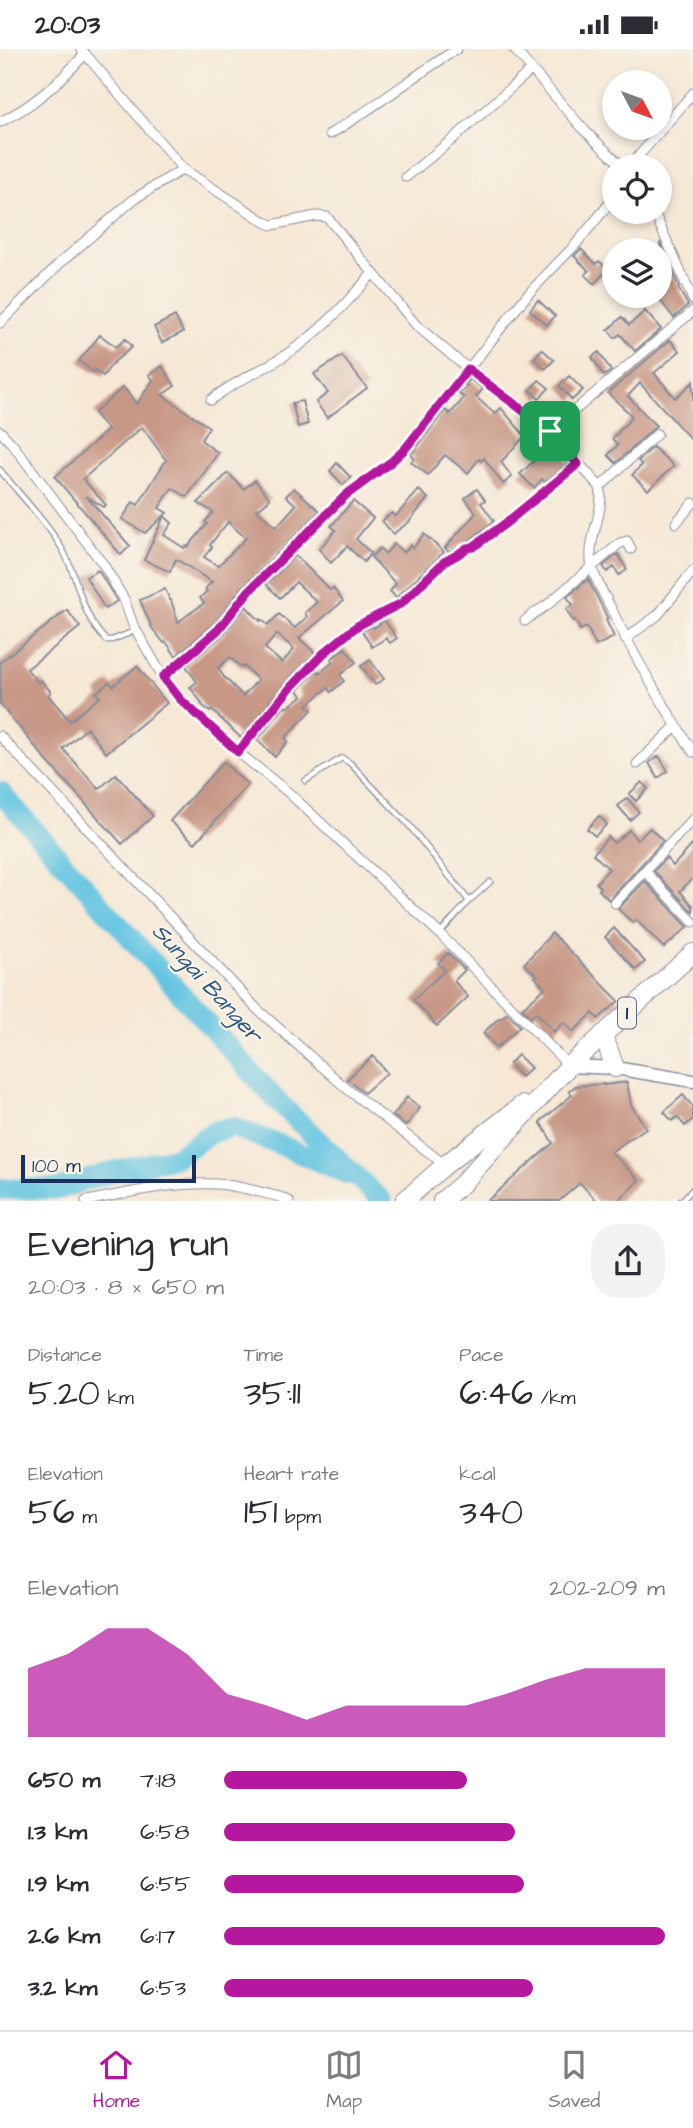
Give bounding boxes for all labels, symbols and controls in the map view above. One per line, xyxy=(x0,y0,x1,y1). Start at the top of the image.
text: 20:03 xyxy=(35,7,100,43)
north arrow xyxy=(602,70,672,140)
map controls xyxy=(602,70,672,308)
button: locate xyxy=(602,154,672,224)
button: layers xyxy=(602,238,672,308)
pin xyxy=(520,401,580,461)
icon: arrive xyxy=(531,412,569,450)
water label: Sungai Banger xyxy=(144,916,271,1052)
road number: 1 xyxy=(618,997,636,1029)
scale bar xyxy=(21,1151,196,1183)
text: 100 m xyxy=(32,1153,81,1180)
text: Evening run xyxy=(28,1219,229,1271)
button: share xyxy=(591,1224,665,1298)
text: 20:03 · 8 × 650 m xyxy=(28,1271,224,1303)
text: Distance xyxy=(28,1342,102,1369)
text: Time xyxy=(244,1342,283,1369)
text: Pace xyxy=(459,1342,503,1369)
text: 5.20 xyxy=(28,1369,100,1418)
text: 35:11 xyxy=(244,1369,301,1418)
text: 6:46 xyxy=(459,1369,533,1418)
text: km xyxy=(100,1385,134,1412)
text: /km xyxy=(533,1385,576,1412)
text: Elevation xyxy=(28,1461,103,1488)
text: Heart rate xyxy=(244,1461,339,1488)
text: kcal xyxy=(459,1461,496,1488)
text: 56 xyxy=(28,1488,75,1537)
text: 151 xyxy=(244,1488,277,1537)
text: 340 xyxy=(459,1488,523,1537)
text: m xyxy=(75,1504,97,1531)
text: bpm xyxy=(277,1504,321,1531)
text: Elevation xyxy=(28,1572,119,1604)
text: 202–209 m xyxy=(549,1572,665,1604)
text: 650 m xyxy=(28,1764,100,1796)
text: 7:18 xyxy=(140,1764,176,1796)
text: 1.3 km xyxy=(28,1816,87,1848)
text: 6:58 xyxy=(140,1816,189,1848)
text: 1.9 km xyxy=(28,1868,89,1900)
text: 6:55 xyxy=(140,1868,191,1900)
text: 2.6 km xyxy=(28,1920,100,1952)
text: 6:17 xyxy=(140,1920,175,1952)
text: 3.2 km xyxy=(28,1972,97,2004)
text: 6:53 xyxy=(140,1972,186,2004)
tab: Home xyxy=(93,2046,140,2115)
tab: Map xyxy=(325,2046,363,2115)
tab: Saved xyxy=(549,2046,600,2115)

